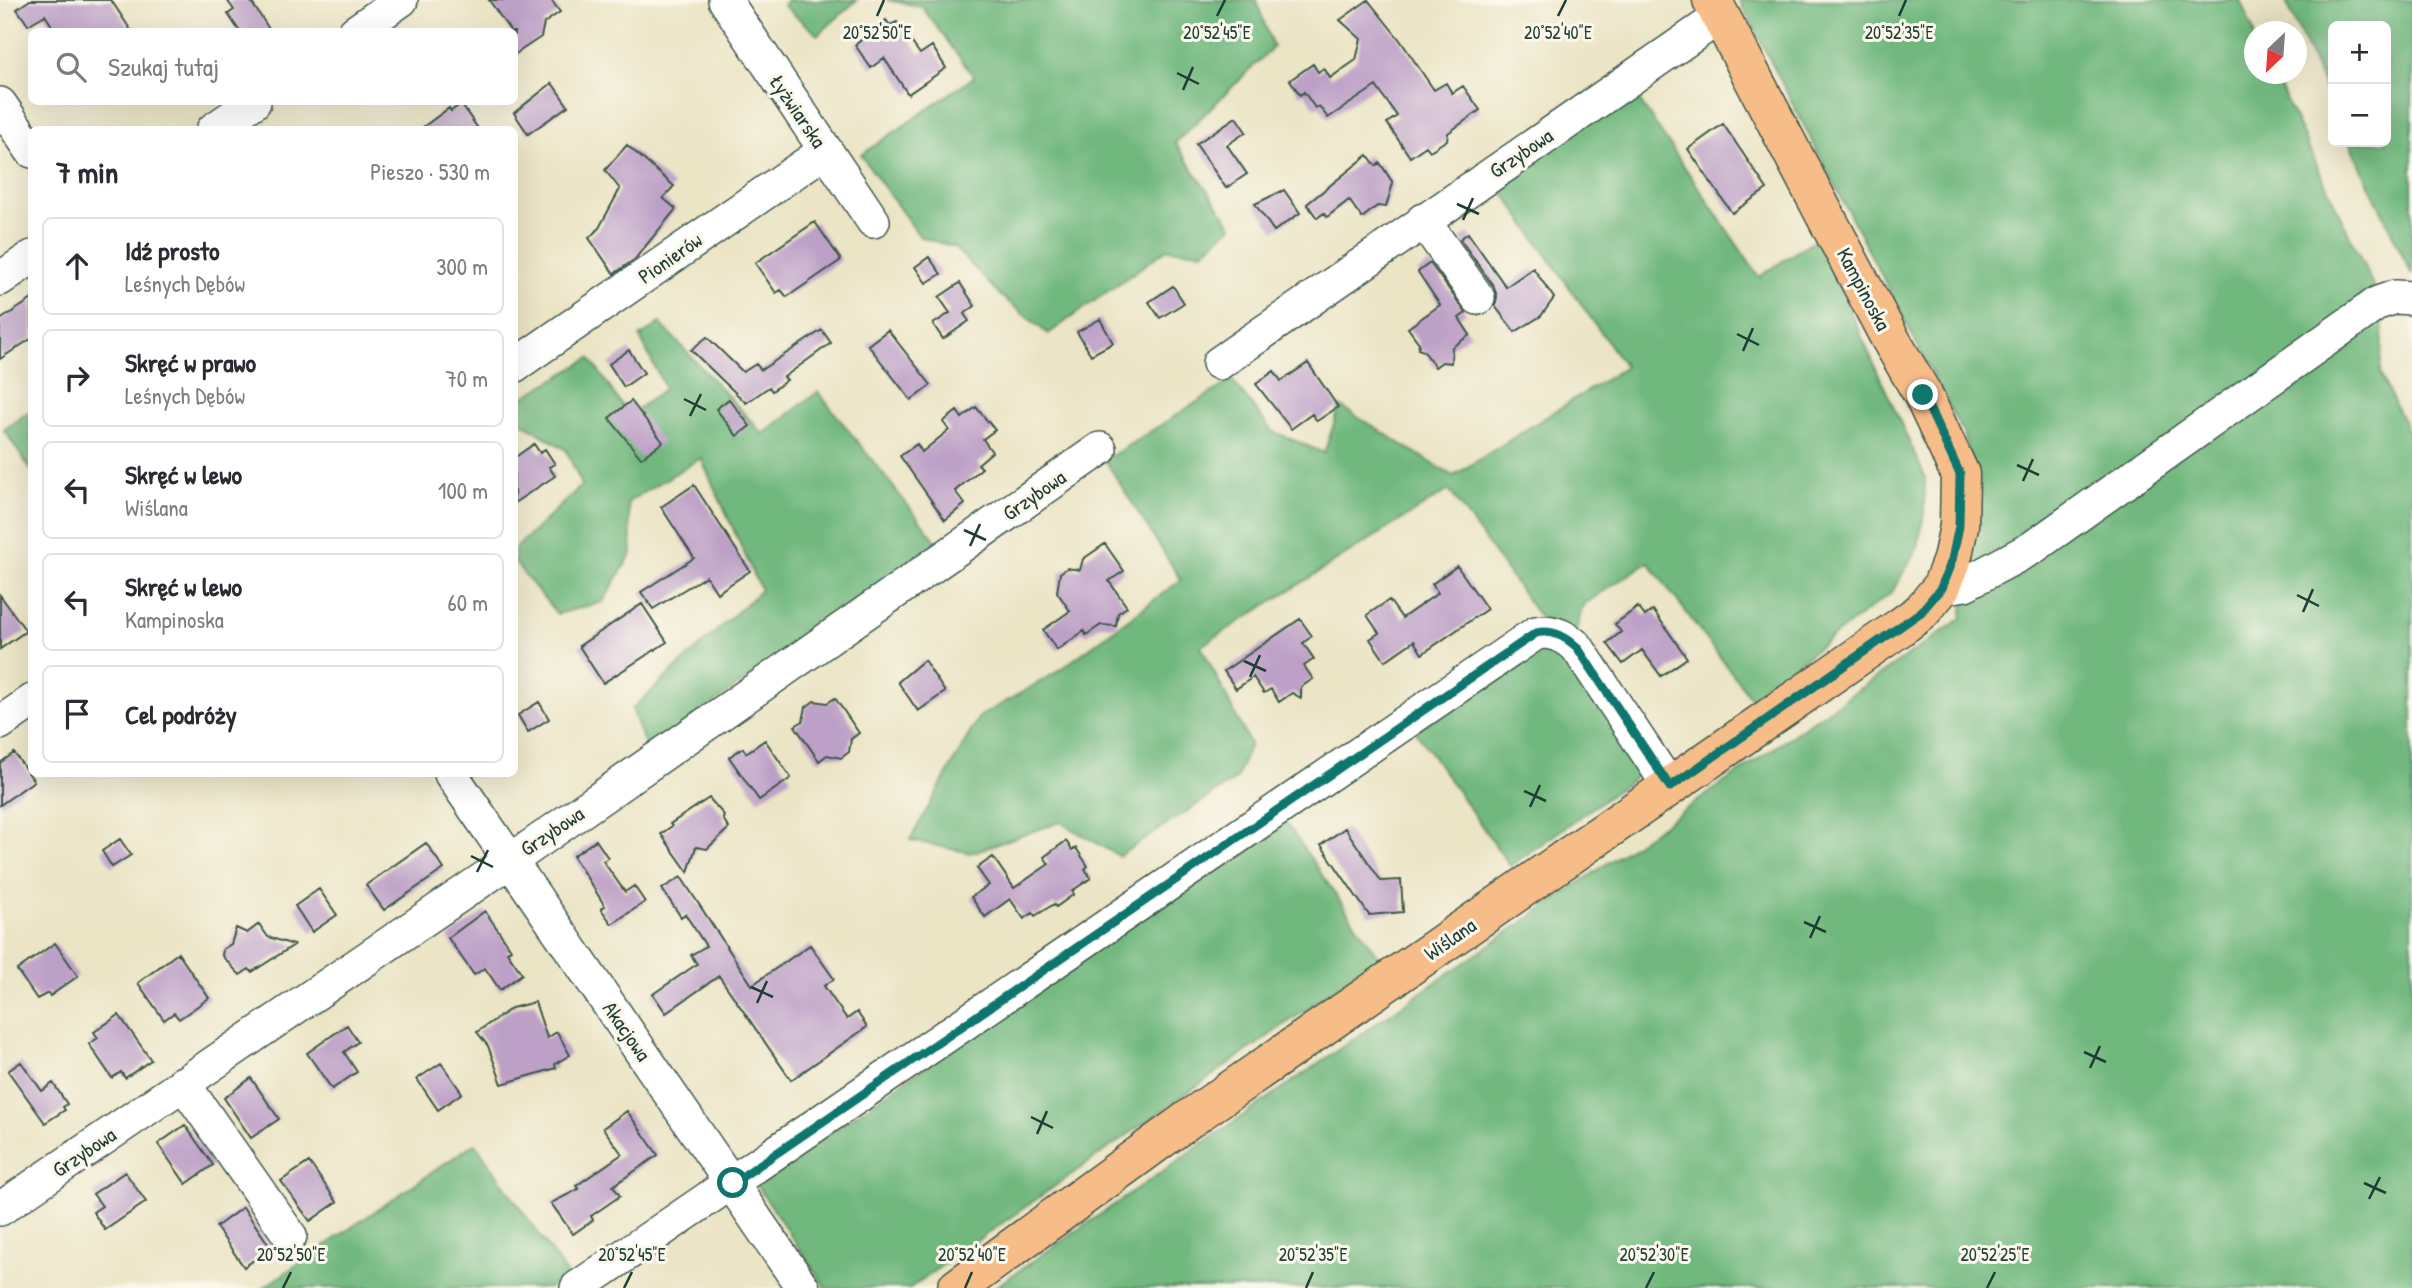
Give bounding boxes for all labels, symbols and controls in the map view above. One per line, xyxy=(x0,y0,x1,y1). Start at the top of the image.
text: 20°52'50"E xyxy=(843,20,911,45)
text: 20°52'45"E xyxy=(1183,20,1251,45)
text: 20°52'40"E xyxy=(1524,20,1592,45)
text: 20°52'35"E xyxy=(1865,20,1933,45)
north arrow xyxy=(2244,21,2307,84)
map controls xyxy=(2328,21,2391,147)
button: + xyxy=(2328,21,2391,84)
search box xyxy=(28,28,518,105)
icon: search xyxy=(52,48,90,86)
text: Szukaj tutaj xyxy=(108,49,219,84)
street label: Łyżwiarska xyxy=(763,68,833,154)
button: − xyxy=(2328,84,2391,147)
street label: Grzybowa xyxy=(1483,121,1559,185)
text: 7 min xyxy=(56,152,118,192)
text: Pieszo · 530 m xyxy=(370,156,490,187)
street label: Pionierów xyxy=(632,225,708,291)
text: Idź prosto xyxy=(125,233,219,268)
street label: Kampinoska xyxy=(1830,242,1898,336)
icon: ahead xyxy=(58,247,96,285)
text: 300 m xyxy=(436,251,488,282)
text: Leśnych Dębów xyxy=(125,268,245,299)
text: Skręć w prawo xyxy=(125,345,256,380)
icon: right xyxy=(58,359,96,397)
text: 70 m xyxy=(445,363,488,394)
route end xyxy=(1907,379,1938,410)
text: Leśnych Dębów xyxy=(125,380,245,411)
text: Skręć w lewo xyxy=(125,457,242,492)
street label: Grzybowa xyxy=(997,463,1071,527)
icon: left xyxy=(58,471,96,509)
text: 100 m xyxy=(438,475,488,506)
text: Wiślana xyxy=(125,492,188,523)
text: Skręć w lewo xyxy=(125,569,242,604)
icon: left xyxy=(58,583,96,621)
text: 60 m xyxy=(448,587,488,618)
text: Kampinoska xyxy=(125,604,224,635)
icon: arrive xyxy=(58,695,96,733)
text: Cel podróży xyxy=(125,697,237,732)
street label: Grzybowa xyxy=(514,799,590,863)
street label: Wiślana xyxy=(1418,911,1482,967)
street label: Akacjowa xyxy=(596,995,658,1067)
street label: Grzybowa xyxy=(46,1120,122,1184)
route start xyxy=(717,1167,748,1198)
text: 20°52'50"E xyxy=(257,1242,325,1267)
text: 20°52'45"E xyxy=(598,1242,666,1267)
text: 20°52'40"E xyxy=(938,1242,1006,1267)
text: 20°52'35"E xyxy=(1279,1242,1347,1267)
text: 20°52'30"E xyxy=(1619,1242,1689,1267)
text: 20°52'25"E xyxy=(1960,1242,2030,1267)

